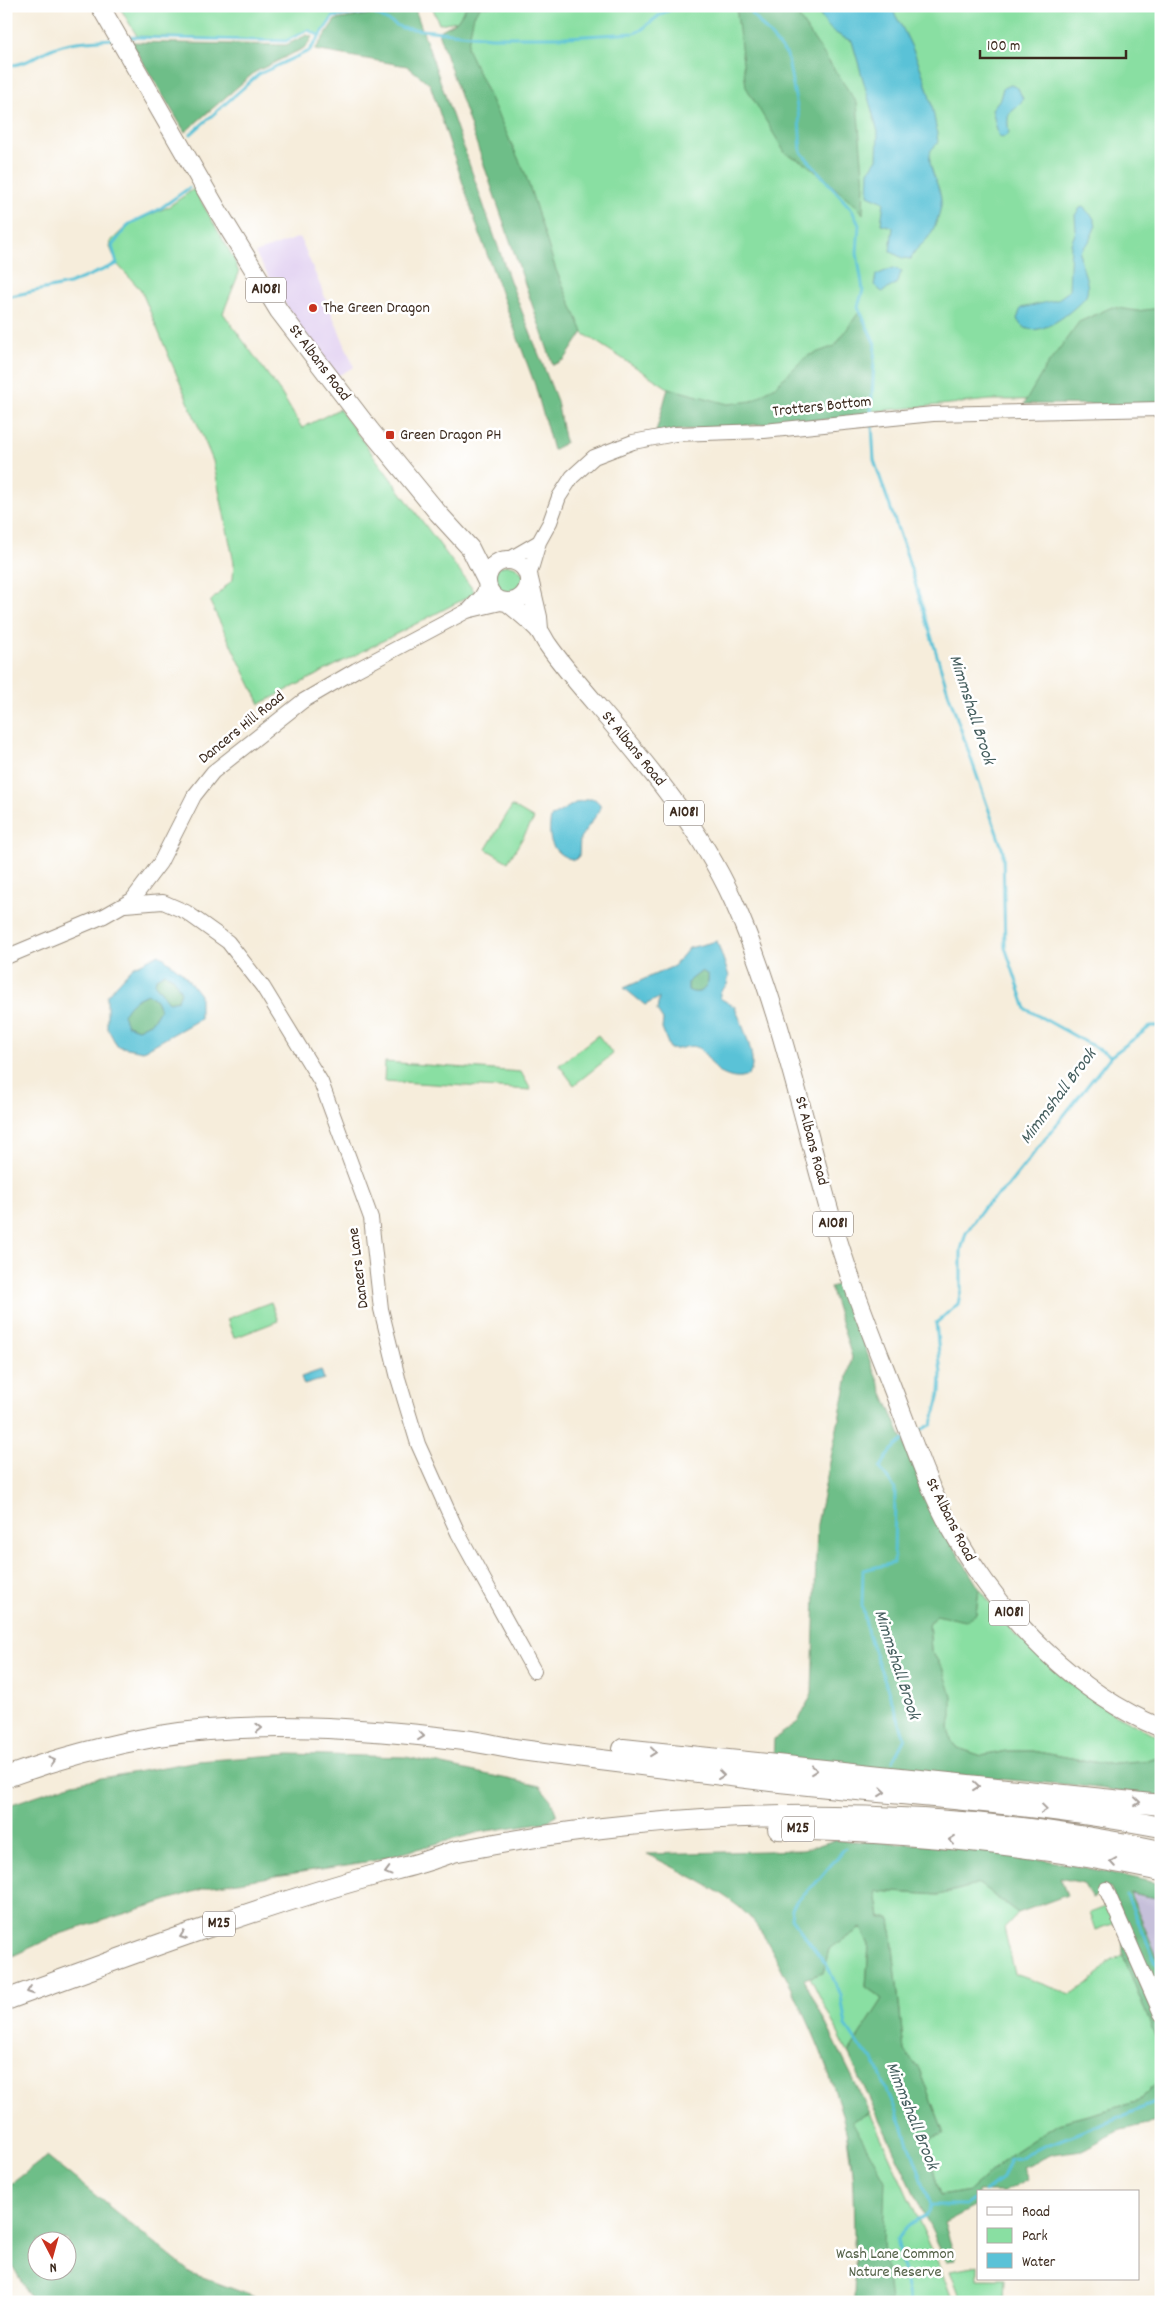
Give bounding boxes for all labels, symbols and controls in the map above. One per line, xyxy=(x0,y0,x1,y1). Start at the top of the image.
scale bar xyxy=(980,28,1126,60)
text: 100 m xyxy=(987,36,1020,58)
road number: A1081 xyxy=(246,278,286,302)
place label: The Green Dragon xyxy=(323,297,430,320)
marker: The Green Dragon xyxy=(307,302,319,314)
street label: St Albans Road xyxy=(282,320,356,406)
street label: Trotters Bottom xyxy=(771,390,873,424)
place label: Green Dragon PH xyxy=(400,424,502,447)
marker: Green Dragon PH xyxy=(384,429,396,441)
water label: Mimmshall Brook xyxy=(941,652,1001,770)
street label: Dancers Hill Road xyxy=(194,686,290,770)
street label: St Albans Road xyxy=(595,706,671,792)
road number: A1081 xyxy=(664,800,704,826)
water label: Mimmshall Brook xyxy=(1015,1043,1104,1150)
street label: St Albans Road xyxy=(788,1094,834,1188)
road number: A1081 xyxy=(813,1212,853,1236)
street label: Dancers Lane xyxy=(343,1226,375,1310)
street label: St Albans Road xyxy=(919,1474,981,1566)
road number: A1081 xyxy=(989,1600,1029,1626)
water label: Mimmshall Brook xyxy=(866,1607,926,1725)
one-way arrow xyxy=(255,1723,263,1734)
one-way arrow xyxy=(417,1730,425,1741)
one-way arrow xyxy=(649,1746,657,1757)
one-way arrow xyxy=(48,1756,56,1766)
one-way arrow xyxy=(810,1764,818,1775)
one-way arrow xyxy=(717,1769,725,1780)
one-way arrow xyxy=(972,1780,980,1791)
one-way arrow xyxy=(879,1786,887,1797)
one-way arrow xyxy=(1134,1796,1142,1807)
one-way arrow xyxy=(1040,1803,1048,1814)
road number: M25 xyxy=(782,1816,814,1842)
one-way arrow xyxy=(948,1835,956,1846)
one-way arrow xyxy=(1108,1857,1116,1868)
one-way arrow xyxy=(385,1866,393,1876)
road number: M25 xyxy=(203,1912,235,1936)
one-way arrow xyxy=(179,1931,188,1941)
one-way arrow xyxy=(26,1985,35,1995)
water label: Mimmshall Brook xyxy=(878,2058,945,2175)
legend xyxy=(977,2190,1140,2280)
text: Road xyxy=(1022,2202,1050,2224)
text: Park xyxy=(1022,2226,1048,2248)
north arrow xyxy=(28,2230,78,2280)
park label: Wash Lane Common Nature Reserve xyxy=(836,2243,954,2284)
text: Water xyxy=(1022,2252,1056,2274)
text: N xyxy=(49,2257,58,2277)

